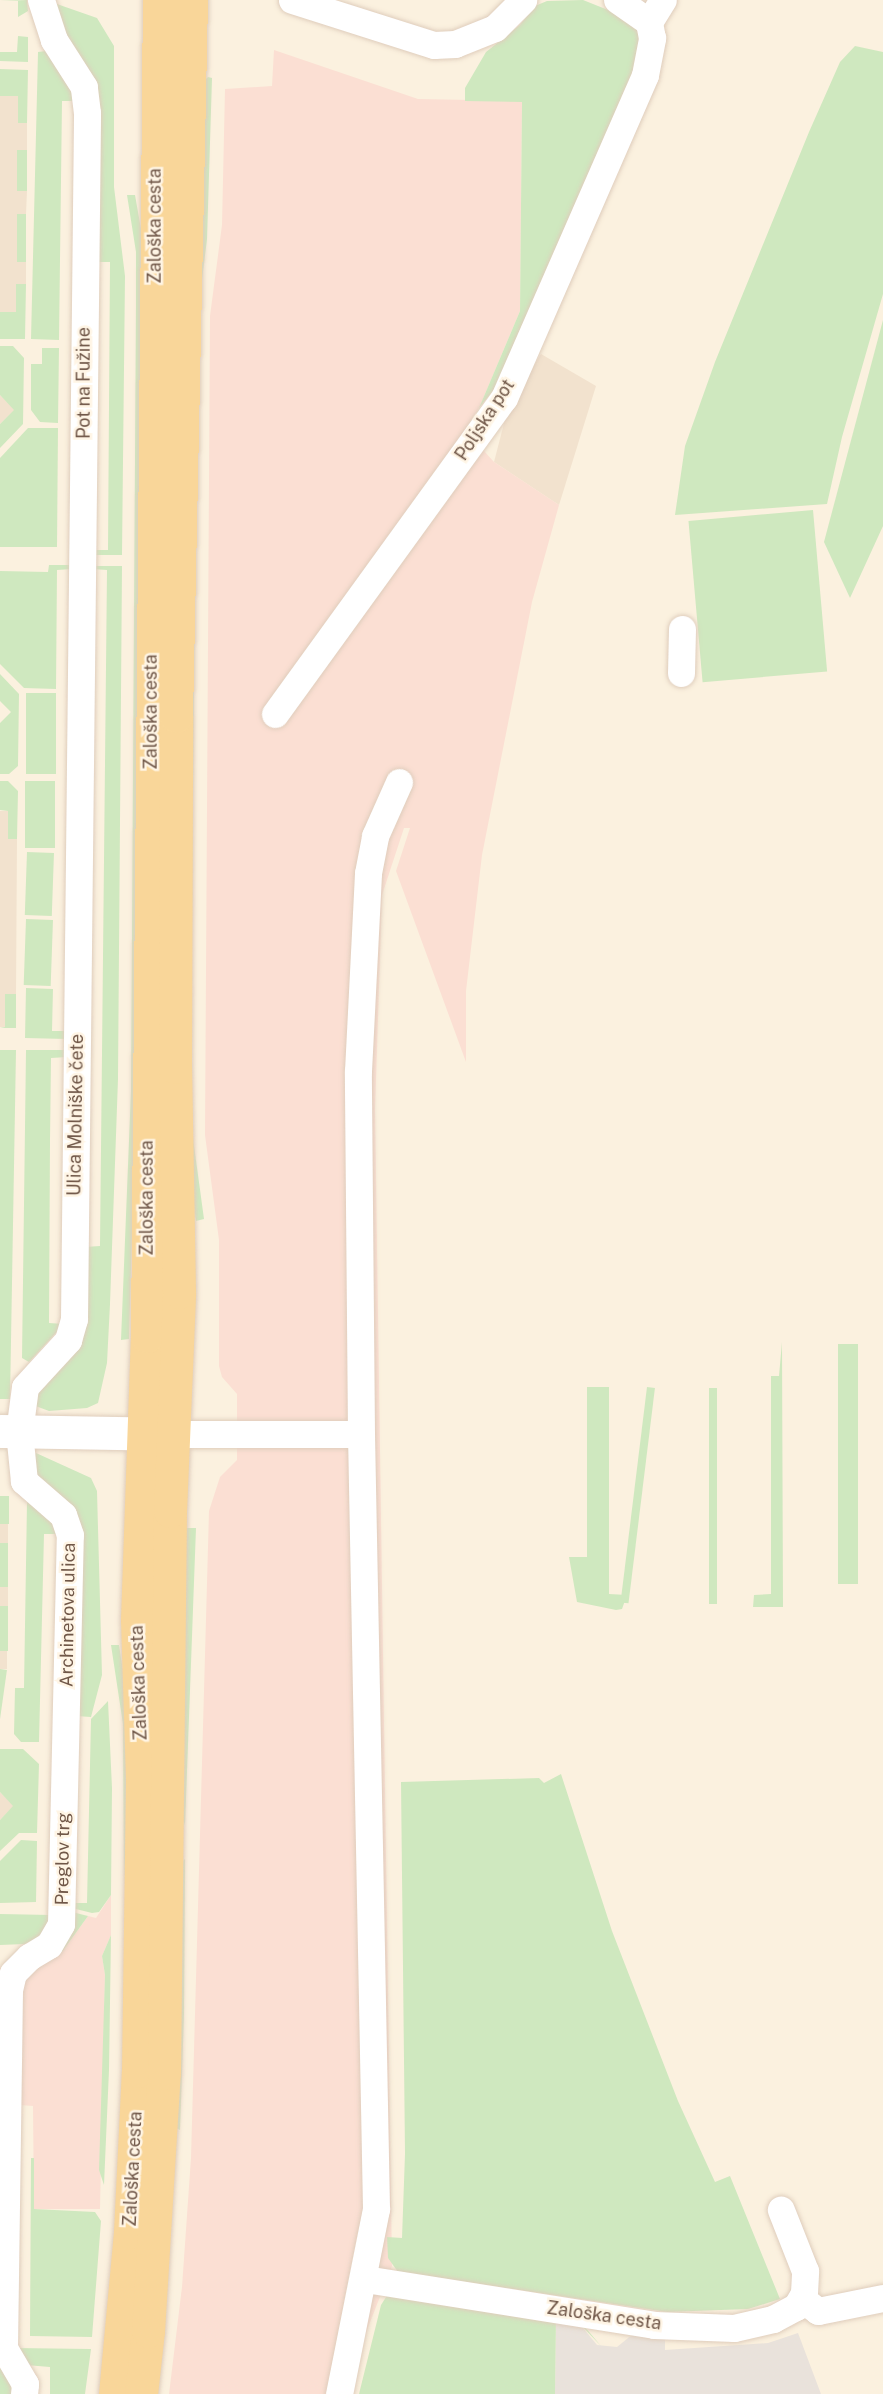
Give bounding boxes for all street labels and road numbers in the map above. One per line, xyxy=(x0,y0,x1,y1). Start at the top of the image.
street label: Zaloška cesta xyxy=(144,168,166,284)
street label: Pot na Fužine xyxy=(73,327,95,439)
street label: Poljska pot xyxy=(451,375,519,465)
street label: Zaloška cesta xyxy=(140,654,162,770)
street label: Ulica Molniške čete xyxy=(64,1034,88,1196)
street label: Zaloška cesta xyxy=(136,1140,158,1256)
street label: Archinetova ulica xyxy=(56,1543,80,1687)
street label: Zaloška cesta xyxy=(126,1625,152,1741)
street label: Preglov trg xyxy=(51,1812,75,1906)
street label: Zaloška cesta xyxy=(119,2111,147,2227)
street label: Zaloška cesta xyxy=(545,2297,663,2335)

